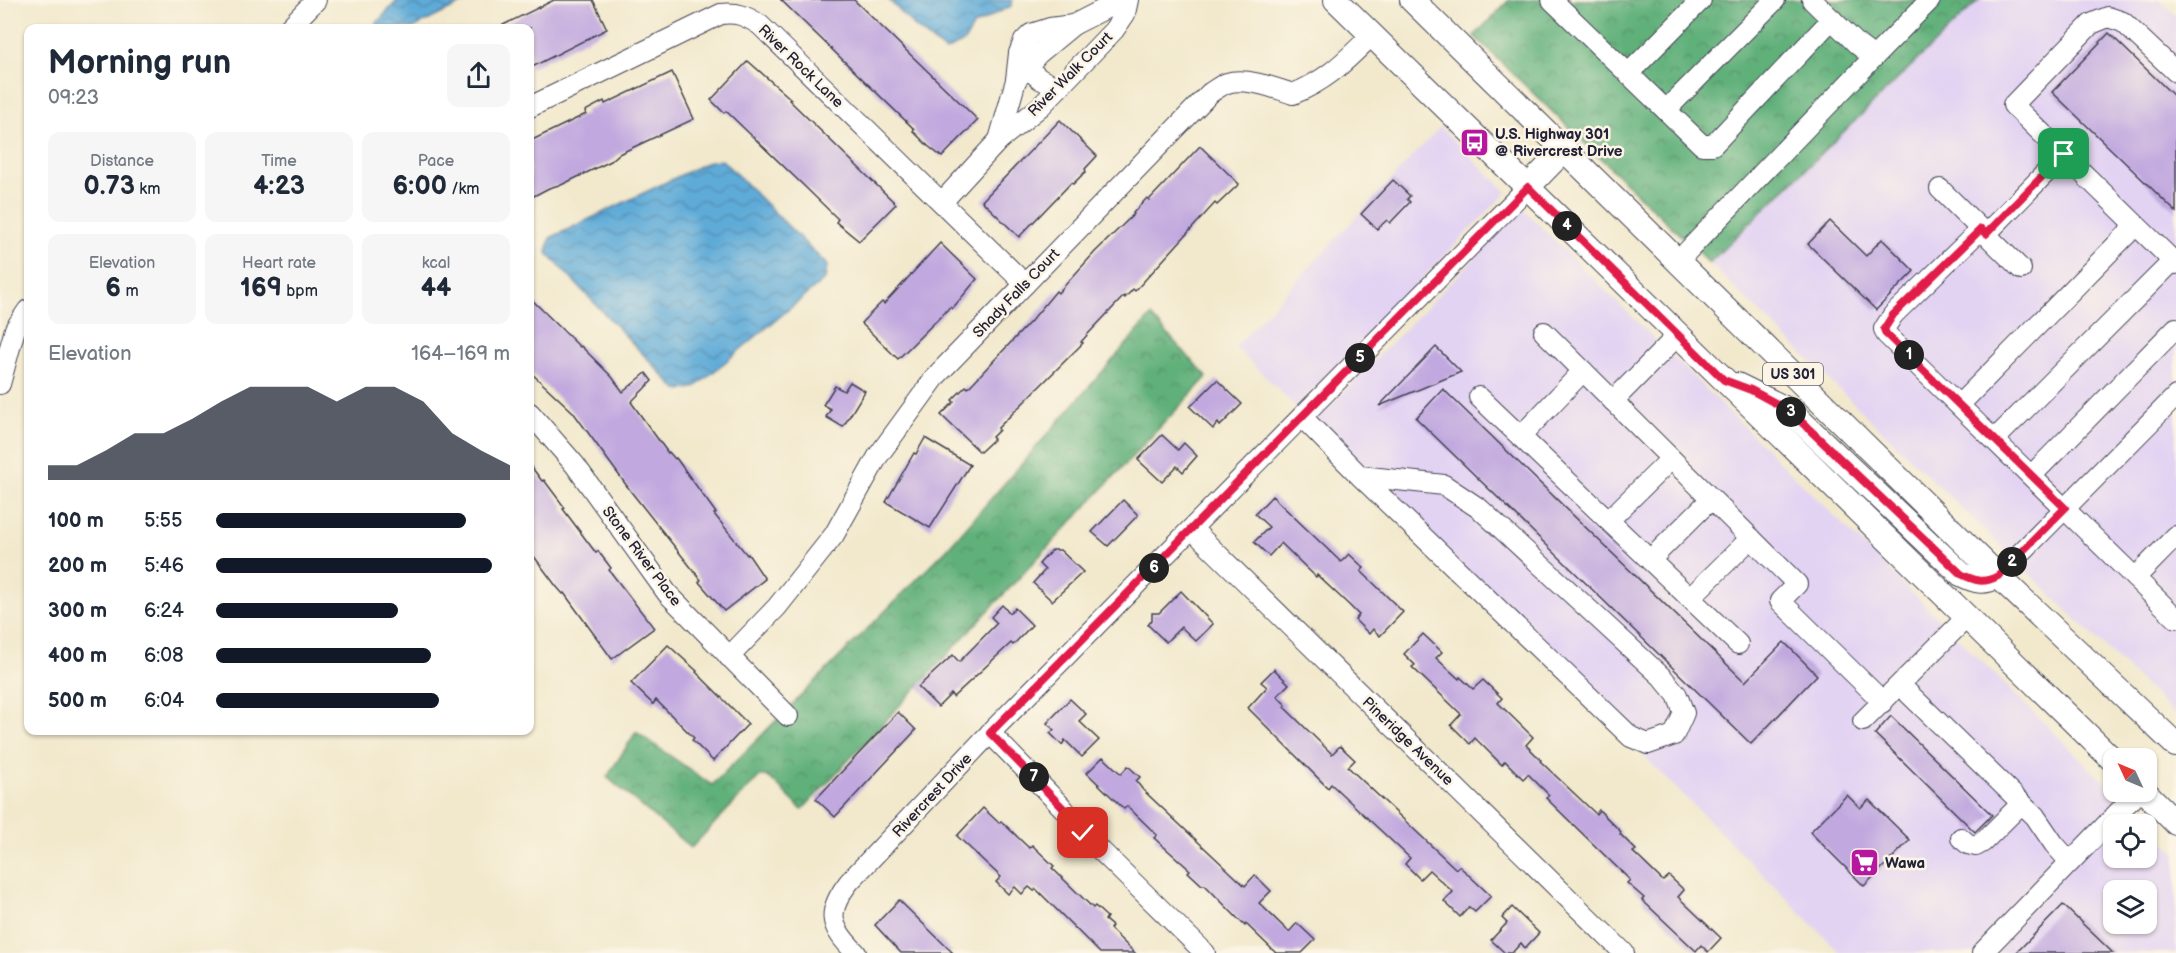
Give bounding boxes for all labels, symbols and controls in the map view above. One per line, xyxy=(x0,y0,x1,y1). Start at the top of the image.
street label: River Rock Lane xyxy=(754,21,847,112)
street label: River Walk Court xyxy=(1024,28,1117,121)
text: Morning run xyxy=(48,43,231,83)
button: share xyxy=(447,44,510,107)
text: 09:23 xyxy=(48,86,99,110)
place label: U.S. Highway 301 @ Rivercrest Drive xyxy=(1495,125,1623,161)
bus stop icon: U.S. Highway 301 @ Rivercrest Drive xyxy=(1458,127,1490,159)
pin xyxy=(2038,128,2089,179)
icon: arrive xyxy=(2047,137,2080,170)
text: Distance xyxy=(90,152,154,171)
text: Time xyxy=(261,152,297,171)
text: Pace xyxy=(418,152,454,171)
text: 0.73 xyxy=(84,171,135,202)
text: 4:23 xyxy=(253,171,305,202)
text: 6:00 xyxy=(392,171,447,202)
text: km xyxy=(135,180,160,199)
text: /km xyxy=(447,180,480,199)
pin: 4 xyxy=(1552,211,1582,241)
text: 4 xyxy=(1562,216,1572,235)
street label: Shady Falls Court xyxy=(969,244,1064,342)
text: Elevation xyxy=(89,254,155,273)
text: Heart rate xyxy=(242,254,316,273)
text: kcal xyxy=(422,254,450,273)
text: 6 xyxy=(105,273,121,304)
text: 169 xyxy=(240,273,282,304)
text: 44 xyxy=(421,273,451,304)
text: m xyxy=(121,282,139,301)
text: bpm xyxy=(282,282,318,301)
pin: 1 xyxy=(1894,340,1924,370)
text: Elevation xyxy=(48,342,131,366)
text: 164–169 m xyxy=(411,342,510,366)
pin: 5 xyxy=(1345,343,1375,373)
text: 1 xyxy=(1906,345,1912,364)
text: 5 xyxy=(1355,348,1365,367)
road number: US 301 xyxy=(1763,363,1823,385)
pin: 3 xyxy=(1776,397,1806,427)
text: 3 xyxy=(1786,402,1796,421)
street label: Stone River Place xyxy=(598,503,685,610)
text: 100 m xyxy=(48,509,104,533)
text: 5:55 xyxy=(144,509,182,533)
pin: 2 xyxy=(1997,547,2027,577)
text: 2 xyxy=(2007,552,2017,571)
pin: 6 xyxy=(1139,553,1169,583)
text: 200 m xyxy=(48,554,107,578)
text: 5:46 xyxy=(144,554,184,578)
text: 6 xyxy=(1149,558,1159,577)
text: 300 m xyxy=(48,599,107,623)
text: 6:24 xyxy=(144,599,184,623)
text: 400 m xyxy=(48,644,107,668)
text: 6:08 xyxy=(144,644,184,668)
text: 500 m xyxy=(48,689,107,713)
text: 6:04 xyxy=(144,689,184,713)
street label: Pineridge Avenue xyxy=(1358,693,1457,790)
north arrow xyxy=(2103,748,2157,802)
map controls xyxy=(2103,748,2157,934)
street label: Rivercrest Drive xyxy=(889,749,976,841)
pin: 7 xyxy=(1019,762,1049,792)
text: 7 xyxy=(1030,767,1038,786)
pin xyxy=(1057,807,1108,858)
button: locate xyxy=(2103,814,2157,868)
icon: check xyxy=(1066,816,1099,849)
supermarket icon: Wawa xyxy=(1848,847,1880,879)
place label: Wawa xyxy=(1885,854,1925,873)
button: layers xyxy=(2103,880,2157,934)

